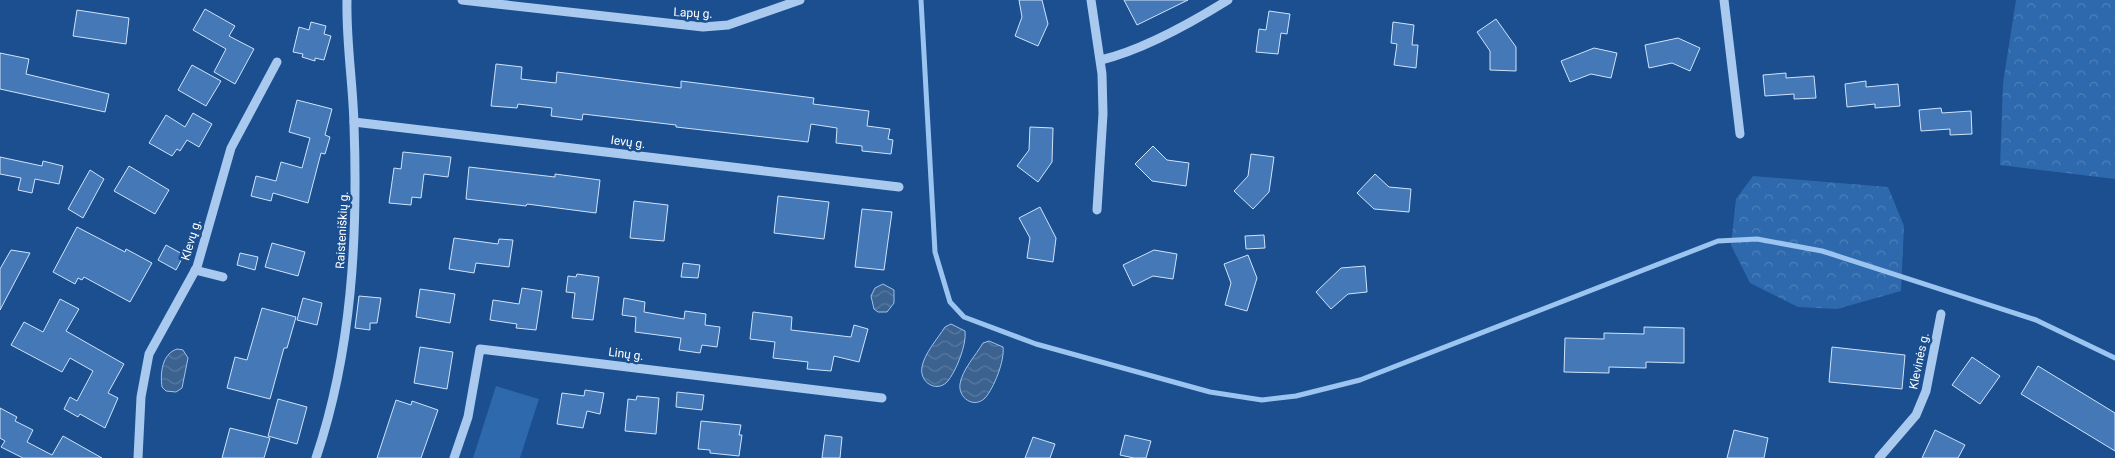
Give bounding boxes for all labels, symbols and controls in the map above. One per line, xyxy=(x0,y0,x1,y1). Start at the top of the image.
street label: Lapų g. xyxy=(673,5,713,21)
street label: Ievų g. xyxy=(610,133,646,151)
street label: Raisteniškių g. xyxy=(333,191,351,269)
street label: Klevų g. xyxy=(178,218,204,262)
street label: Klevinės g. xyxy=(1906,331,1932,391)
street label: Linų g. xyxy=(608,345,644,363)

